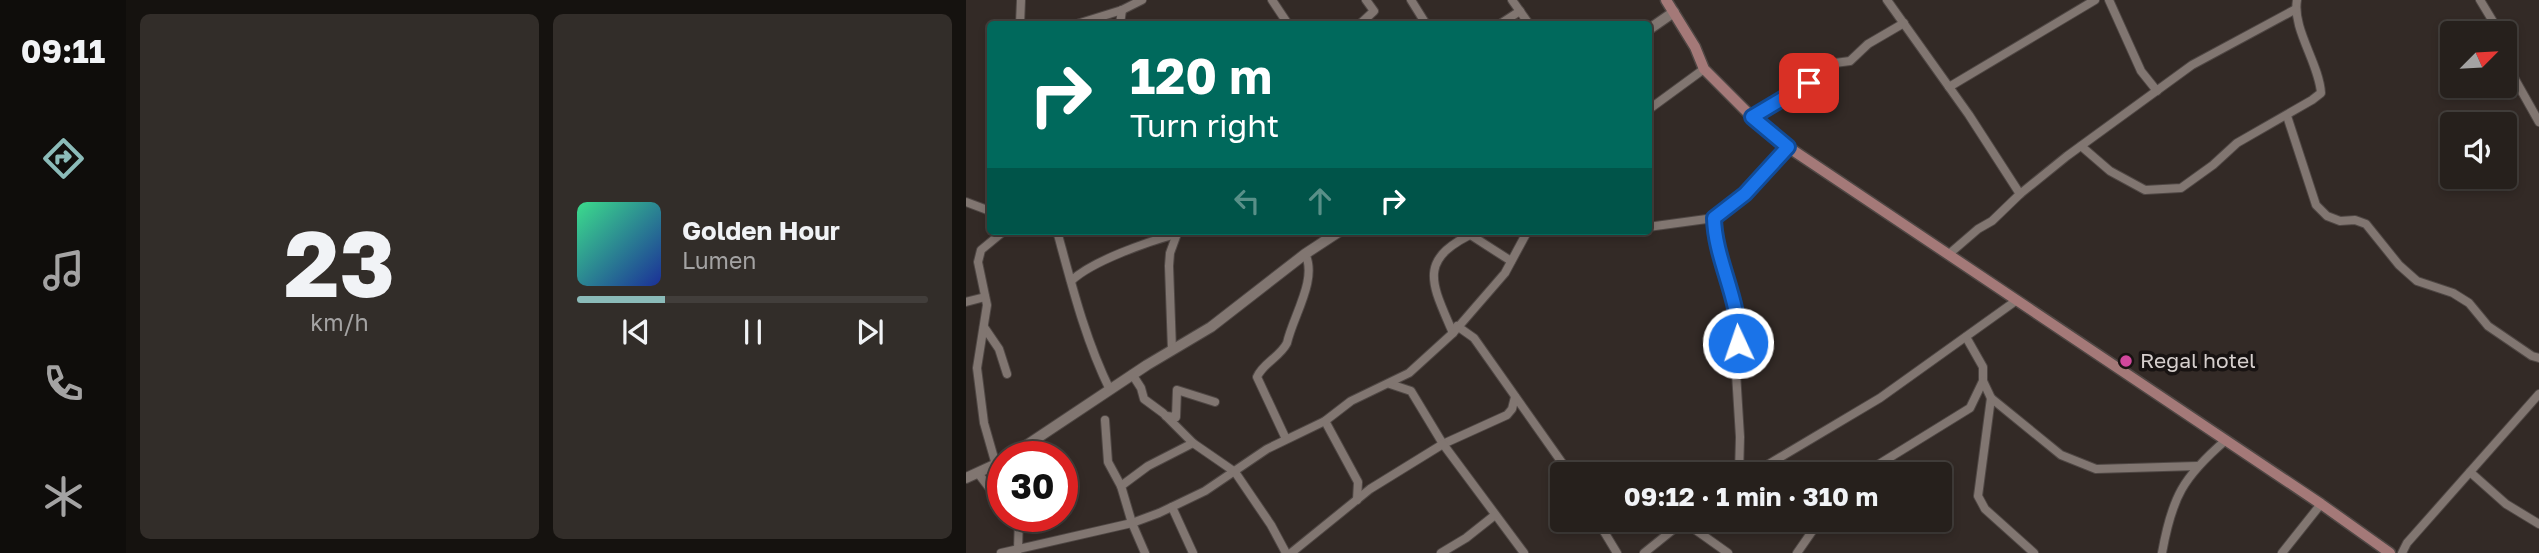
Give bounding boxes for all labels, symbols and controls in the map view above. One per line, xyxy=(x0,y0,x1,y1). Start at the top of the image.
north arrow xyxy=(2440,21,2516,98)
map controls xyxy=(2440,21,2517,189)
text: 09:11 xyxy=(21,32,105,70)
text: 120 m xyxy=(1130,46,1272,105)
icon: right xyxy=(1015,49,1106,140)
pin xyxy=(1779,53,1839,113)
icon: arrive xyxy=(1790,64,1828,102)
text: Turn right xyxy=(1130,106,1279,144)
button: sound xyxy=(2440,112,2517,189)
icon: directions xyxy=(39,134,88,183)
icon: left xyxy=(1228,182,1266,220)
icon: ahead xyxy=(1301,182,1339,220)
icon: right xyxy=(1374,182,1412,220)
text: 23 xyxy=(284,208,395,317)
text: Golden Hour xyxy=(682,215,840,246)
icon: music xyxy=(39,246,88,295)
text: Lumen xyxy=(682,246,756,274)
position arrow xyxy=(1701,306,1775,380)
text: km/h xyxy=(310,308,369,336)
icon: previous xyxy=(617,313,655,351)
icon: pause xyxy=(734,313,772,351)
icon: next xyxy=(851,313,889,351)
place label: Regal hotel xyxy=(2140,347,2256,373)
marker: Regal hotel xyxy=(2118,353,2134,369)
icon: phone xyxy=(39,359,88,408)
speed limit sign: 30 xyxy=(987,441,1078,532)
icon: climate xyxy=(39,472,88,521)
text: 09:12 · 1 min · 310 m xyxy=(1624,481,1878,512)

